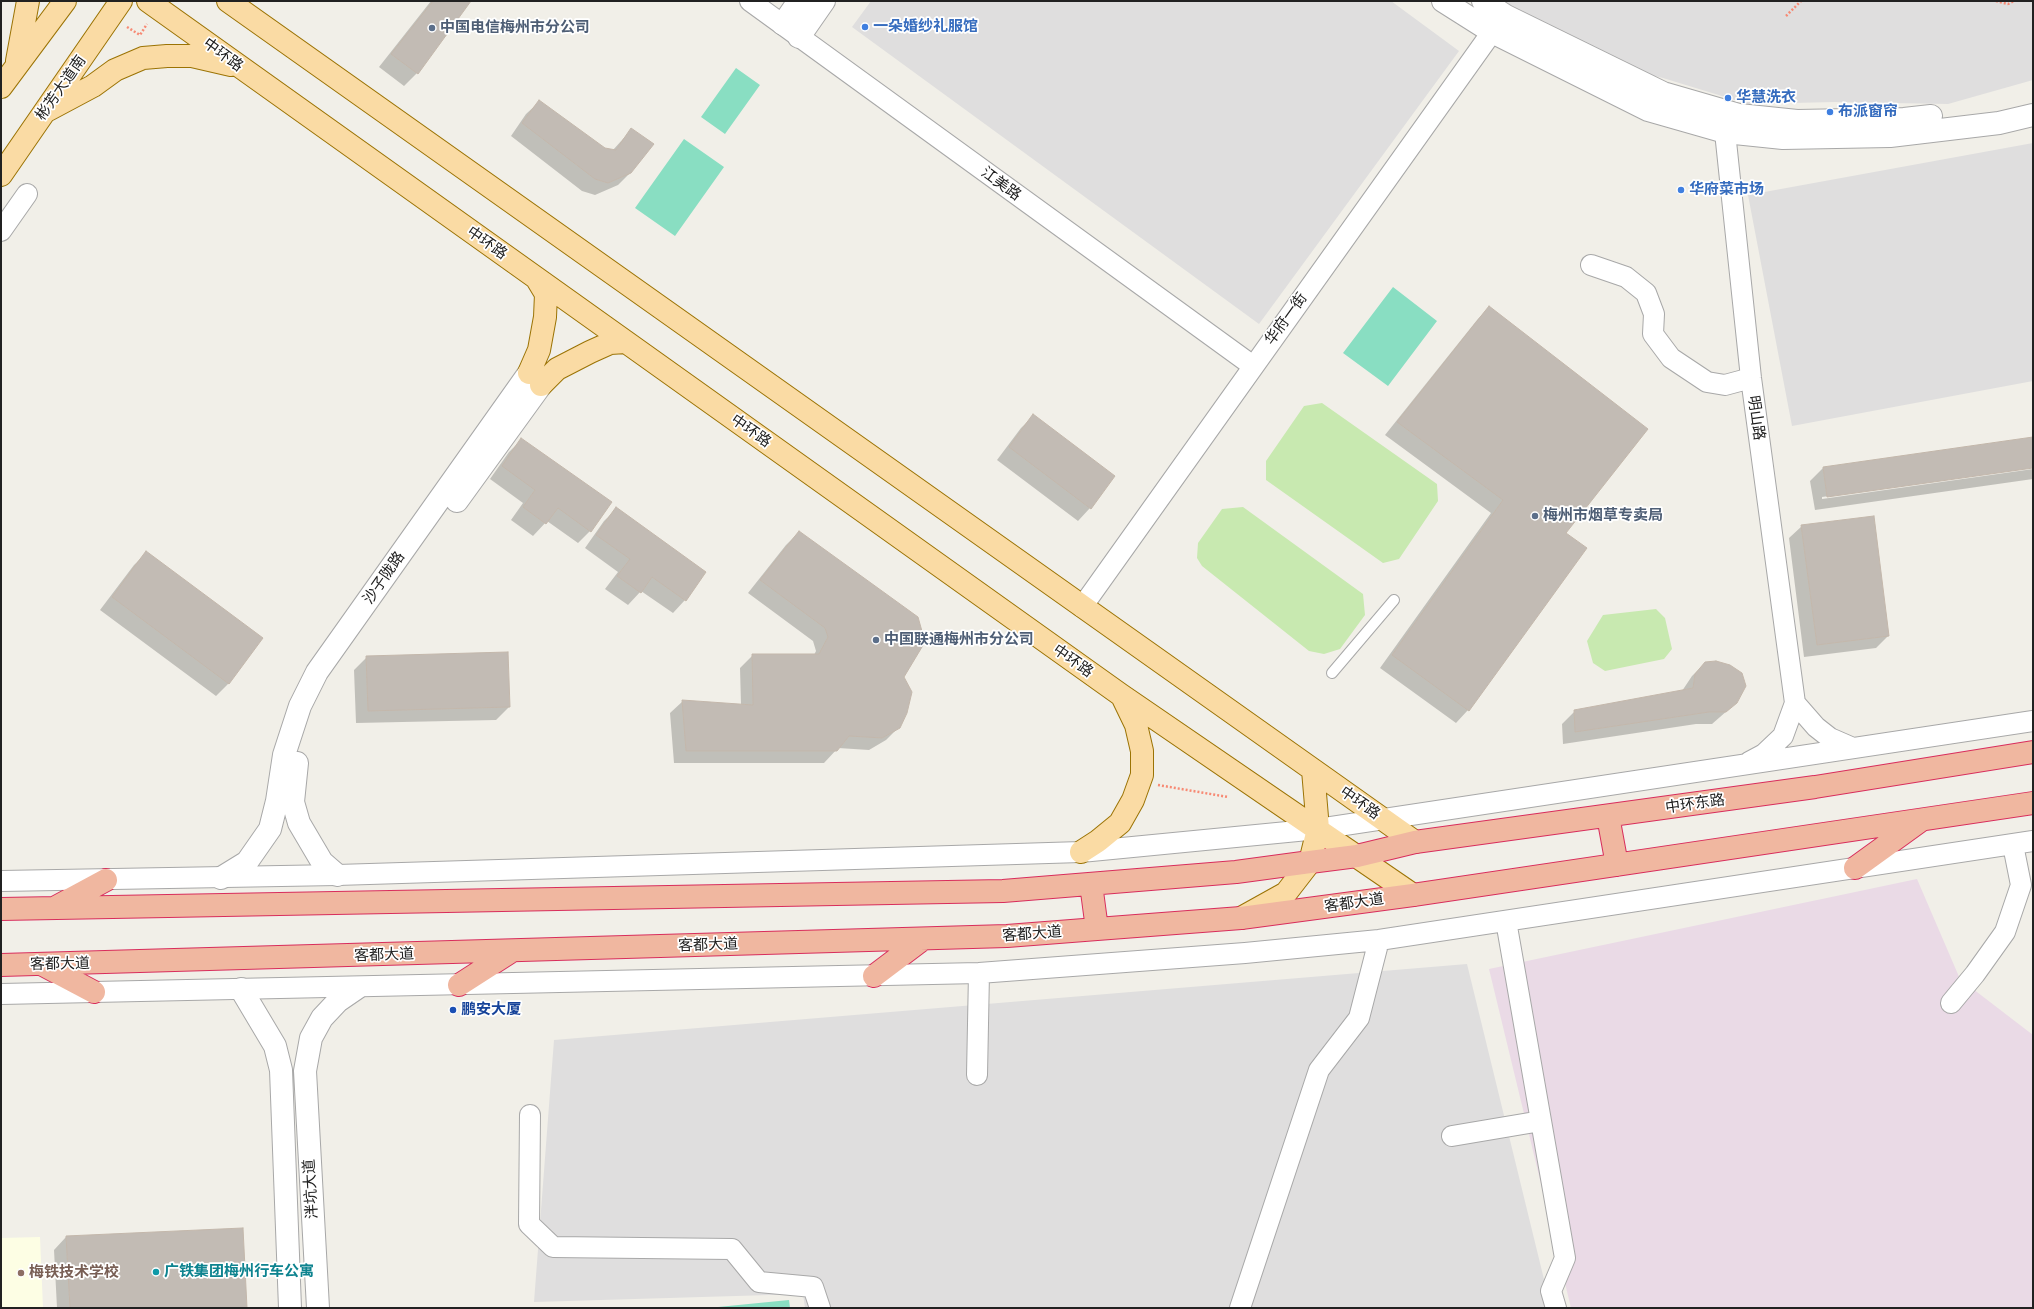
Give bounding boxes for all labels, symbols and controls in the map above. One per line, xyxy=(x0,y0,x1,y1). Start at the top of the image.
place label: 一朵婚纱礼服馆 xyxy=(873,18,978,36)
place label: 中国电信梅州市分公司 xyxy=(440,19,590,37)
marker: 一朵婚纱礼服馆 xyxy=(860,22,870,32)
marker: 中国电信梅州市分公司 xyxy=(427,23,437,33)
street label: 中环路 xyxy=(200,34,246,76)
street label: 彬芳大道南 xyxy=(32,52,90,124)
place label: 华慧洗衣 xyxy=(1736,89,1796,107)
marker: 华慧洗衣 xyxy=(1723,93,1733,103)
place label: 布派窗帘 xyxy=(1838,103,1898,121)
marker: 布派窗帘 xyxy=(1825,107,1835,117)
street label: 江美路 xyxy=(978,163,1024,205)
place label: 华府菜市场 xyxy=(1689,181,1764,199)
marker: 华府菜市场 xyxy=(1676,185,1686,195)
street label: 中环路 xyxy=(463,223,511,263)
street label: 华府一街 xyxy=(1261,289,1311,349)
street label: 明山路 xyxy=(1744,394,1768,442)
street label: 中环路 xyxy=(727,411,775,451)
place label: 梅州市烟草专卖局 xyxy=(1543,507,1663,525)
marker: 梅州市烟草专卖局 xyxy=(1530,511,1540,521)
street label: 沙子陇路 xyxy=(359,548,409,608)
place label: 中国联通梅州市分公司 xyxy=(884,631,1034,649)
marker: 中国联通梅州市分公司 xyxy=(871,635,881,645)
street label: 中环路 xyxy=(1049,641,1097,681)
street label: 中环路 xyxy=(1336,783,1384,823)
street label: 中环东路 xyxy=(1664,791,1726,817)
street label: 客都大道 xyxy=(1323,890,1385,916)
street label: 客都大道 xyxy=(1001,923,1063,945)
street label: 客都大道 xyxy=(678,935,738,955)
street label: 客都大道 xyxy=(354,945,414,965)
street label: 客都大道 xyxy=(30,954,90,974)
place label: 鹏安大厦 xyxy=(461,1001,521,1019)
marker: 鹏安大厦 xyxy=(448,1005,458,1015)
street label: 泮坑大道 xyxy=(300,1159,322,1219)
place label: 广铁集团梅州行车公寓 xyxy=(164,1263,314,1281)
place label: 梅铁技术学校 xyxy=(29,1264,119,1282)
marker: 广铁集团梅州行车公寓 xyxy=(151,1267,161,1277)
marker: 梅铁技术学校 xyxy=(16,1268,26,1278)

